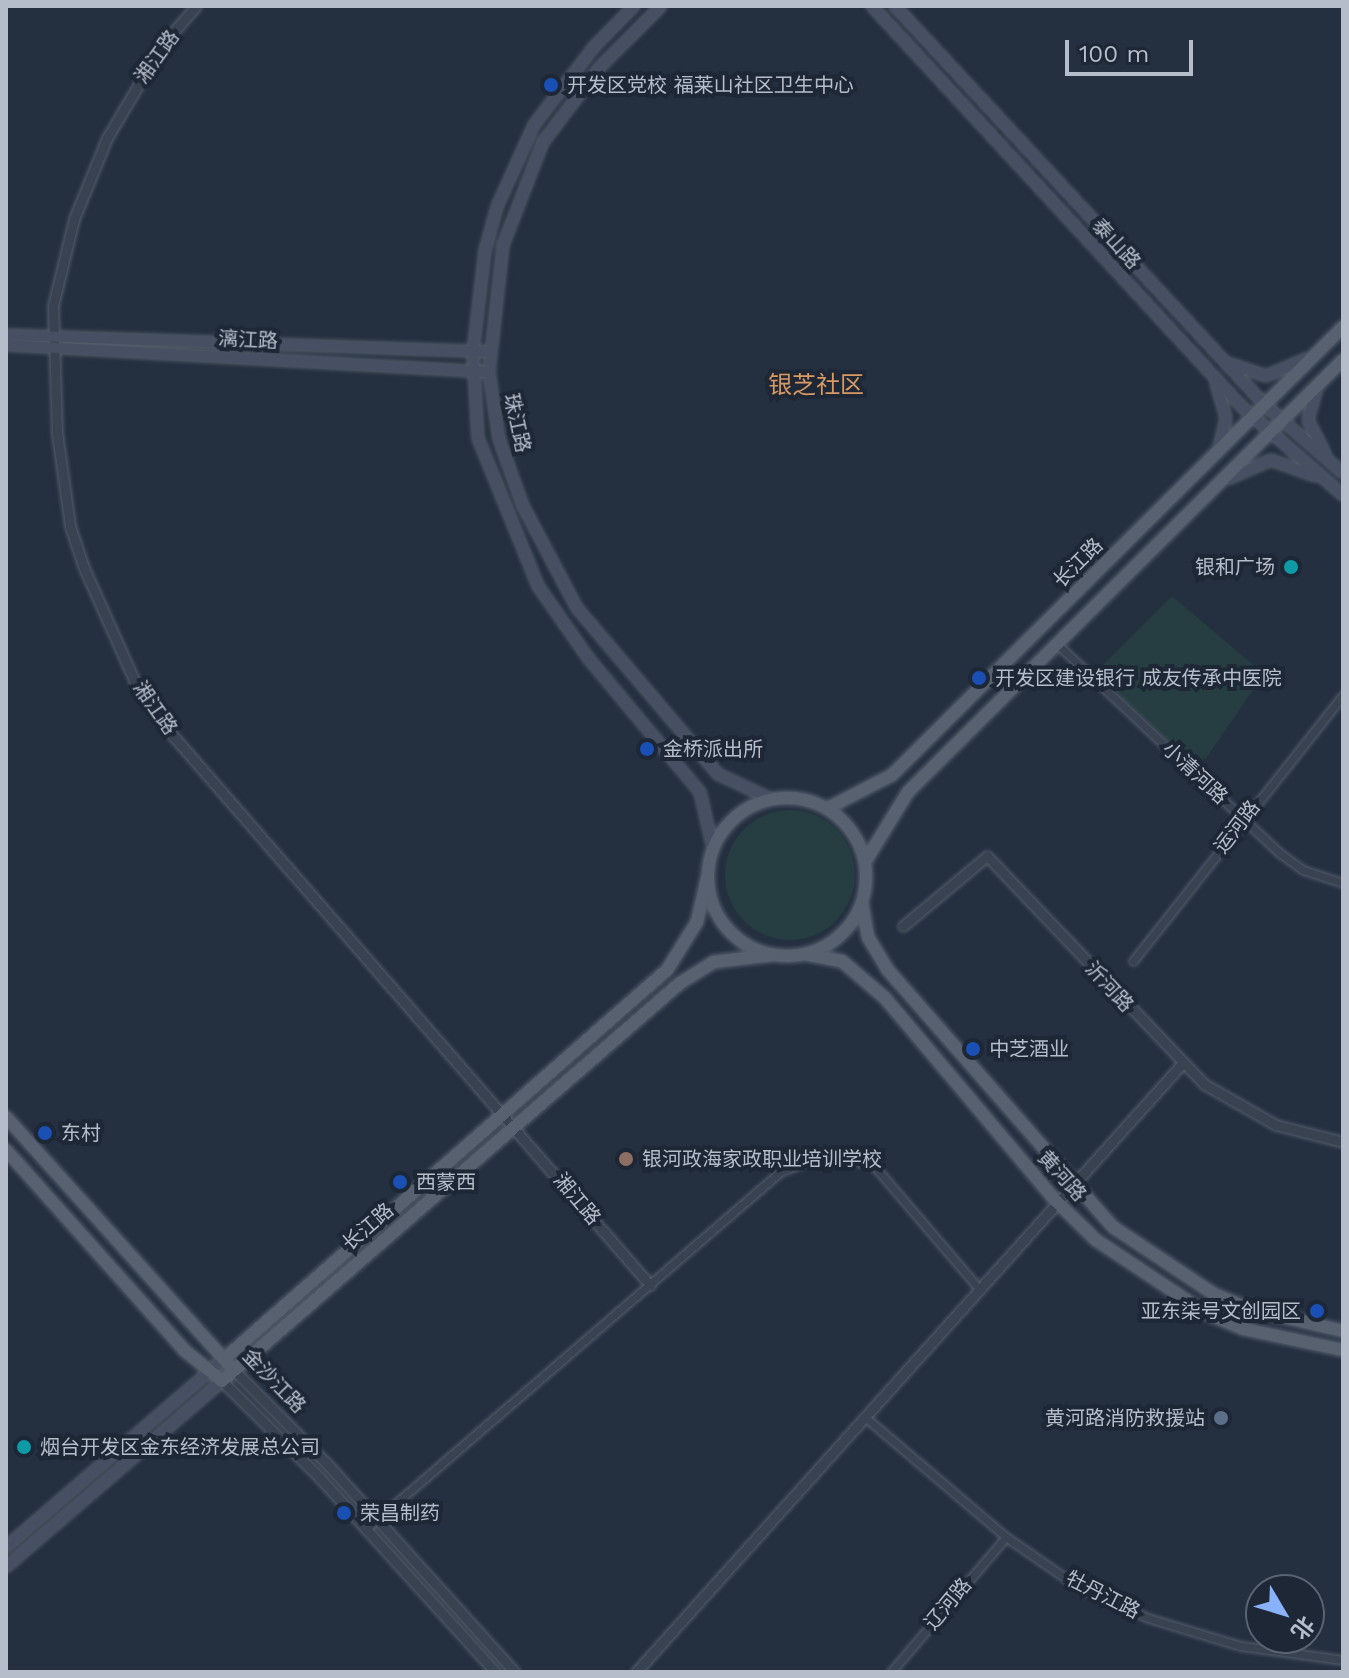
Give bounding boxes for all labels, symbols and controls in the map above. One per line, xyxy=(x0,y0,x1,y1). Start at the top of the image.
scale bar xyxy=(1069,24,1197,74)
street label: 湘江路 xyxy=(130,26,184,88)
text: 100 m xyxy=(1079,40,1149,68)
place label: 开发区党校 福莱山社区卫生中心 xyxy=(567,73,854,97)
marker: 开发区党校 福莱山社区卫生中心 xyxy=(542,76,560,94)
street label: 泰山路 xyxy=(1087,214,1145,274)
street label: 漓江路 xyxy=(217,326,279,354)
district label: 银芝社区 xyxy=(768,372,864,400)
street label: 珠江路 xyxy=(499,391,535,455)
street label: 长江路 xyxy=(1048,533,1108,593)
place label: 银和广场 xyxy=(1195,555,1275,579)
marker: 银和广场 xyxy=(1282,558,1300,576)
place label: 开发区建设银行 成友传承中医院 xyxy=(995,666,1282,690)
marker: 开发区建设银行 成友传承中医院 xyxy=(970,669,988,687)
street label: 湘江路 xyxy=(128,677,182,739)
place label: 金桥派出所 xyxy=(663,737,763,761)
street label: 小清河路 xyxy=(1158,737,1232,809)
marker: 金桥派出所 xyxy=(638,740,656,758)
street label: 运河路 xyxy=(1209,796,1265,858)
street label: 沂河路 xyxy=(1080,957,1138,1017)
place label: 中芝酒业 xyxy=(989,1037,1069,1061)
marker: 中芝酒业 xyxy=(964,1040,982,1058)
place label: 东村 xyxy=(61,1121,101,1145)
marker: 东村 xyxy=(36,1124,54,1142)
street label: 黄河路 xyxy=(1033,1146,1091,1206)
place label: 银河政海家政职业培训学校 xyxy=(642,1147,882,1171)
marker: 银河政海家政职业培训学校 xyxy=(617,1150,635,1168)
street label: 湘江路 xyxy=(549,1168,605,1230)
place label: 西蒙西 xyxy=(416,1170,476,1194)
marker: 西蒙西 xyxy=(391,1173,409,1191)
street label: 长江路 xyxy=(337,1198,399,1256)
place label: 亚东柒号文创园区 xyxy=(1141,1299,1301,1323)
marker: 亚东柒号文创园区 xyxy=(1308,1302,1326,1320)
street label: 金沙江路 xyxy=(238,1344,310,1418)
place label: 黄河路消防救援站 xyxy=(1045,1406,1205,1430)
marker: 黄河路消防救援站 xyxy=(1212,1409,1230,1427)
place label: 烟台开发区金东经济发展总公司 xyxy=(40,1435,320,1459)
marker: 烟台开发区金东经济发展总公司 xyxy=(15,1438,33,1456)
place label: 荣昌制药 xyxy=(360,1501,440,1525)
marker: 荣昌制药 xyxy=(335,1504,353,1522)
street label: 牡丹江路 xyxy=(1062,1566,1144,1624)
street label: 辽河路 xyxy=(920,1573,976,1635)
north arrow xyxy=(1245,1574,1325,1654)
text: 北 xyxy=(1286,1611,1319,1644)

